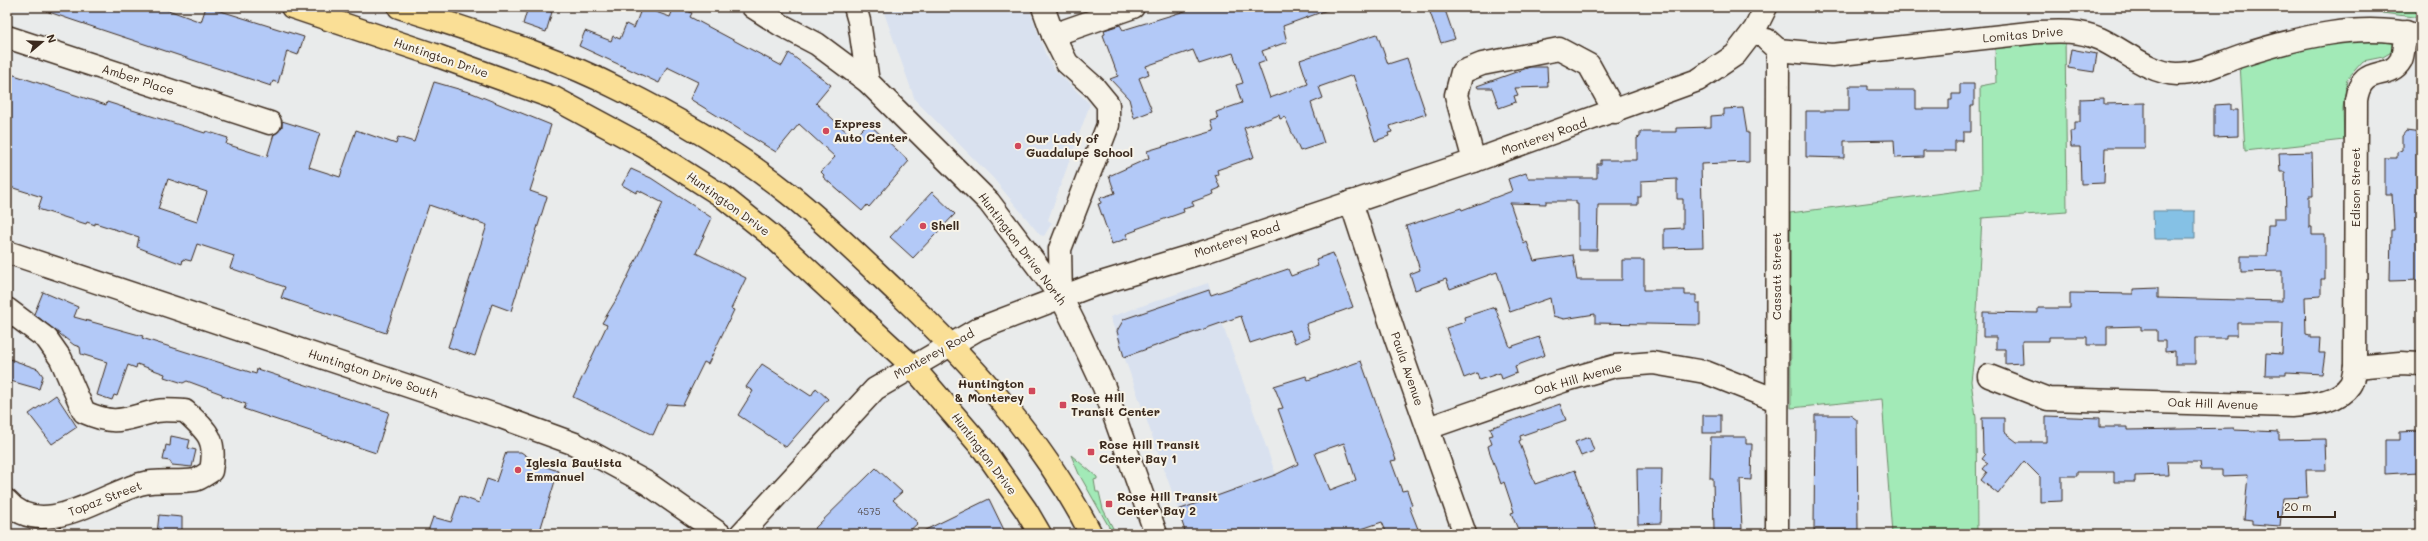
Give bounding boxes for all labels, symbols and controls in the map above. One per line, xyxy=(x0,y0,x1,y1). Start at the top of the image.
north arrow xyxy=(22,22,62,62)
street label: Lomitas Drive xyxy=(1982,23,2064,45)
text: N xyxy=(43,32,60,45)
street label: Huntington Drive xyxy=(392,33,491,81)
street label: Amber Place xyxy=(100,60,176,98)
street label: Monterey Road xyxy=(1499,114,1589,158)
place label: Express Auto Center xyxy=(834,115,908,145)
marker: Express Auto Center xyxy=(821,126,831,136)
place label: Our Lady of Guadalupe School xyxy=(1026,130,1133,160)
marker: Our Lady of Guadalupe School xyxy=(1013,141,1023,151)
street label: Edison Street xyxy=(2347,147,2363,227)
street label: Huntington Drive xyxy=(684,168,773,239)
street label: Huntington Drive North xyxy=(975,189,1070,308)
place label: Shell xyxy=(931,217,959,233)
street label: Monterey Road xyxy=(1192,217,1282,260)
marker: Shell xyxy=(918,221,928,231)
street label: Cassatt Street xyxy=(1768,232,1784,320)
street label: Monterey Road xyxy=(890,324,977,382)
street label: Paula Avenue xyxy=(1388,330,1428,408)
street label: Huntington Drive South xyxy=(307,345,440,402)
street label: Oak Hill Avenue xyxy=(1532,358,1624,398)
place label: Huntington & Monterey xyxy=(954,375,1024,405)
marker: Huntington & Monterey xyxy=(1027,386,1037,396)
place label: Rose Hill Transit Center xyxy=(1071,389,1160,419)
street label: Oak Hill Avenue xyxy=(2167,393,2259,413)
marker: Rose Hill Transit Center xyxy=(1058,400,1068,410)
street label: Huntington Drive xyxy=(949,409,1021,498)
place label: Rose Hill Transit Center Bay 1 xyxy=(1099,436,1200,466)
marker: Rose Hill Transit Center Bay 1 xyxy=(1086,447,1096,457)
place label: Iglesia Bautista Emmanuel xyxy=(526,454,622,484)
marker: Iglesia Bautista Emmanuel xyxy=(513,465,523,475)
street label: Topaz Street xyxy=(66,477,144,519)
place label: Rose Hill Transit Center Bay 2 xyxy=(1117,488,1218,518)
scale bar xyxy=(2278,493,2335,519)
text: 20 m xyxy=(2284,498,2312,514)
marker: Rose Hill Transit Center Bay 2 xyxy=(1104,499,1114,509)
house number: 4575 xyxy=(857,504,881,518)

